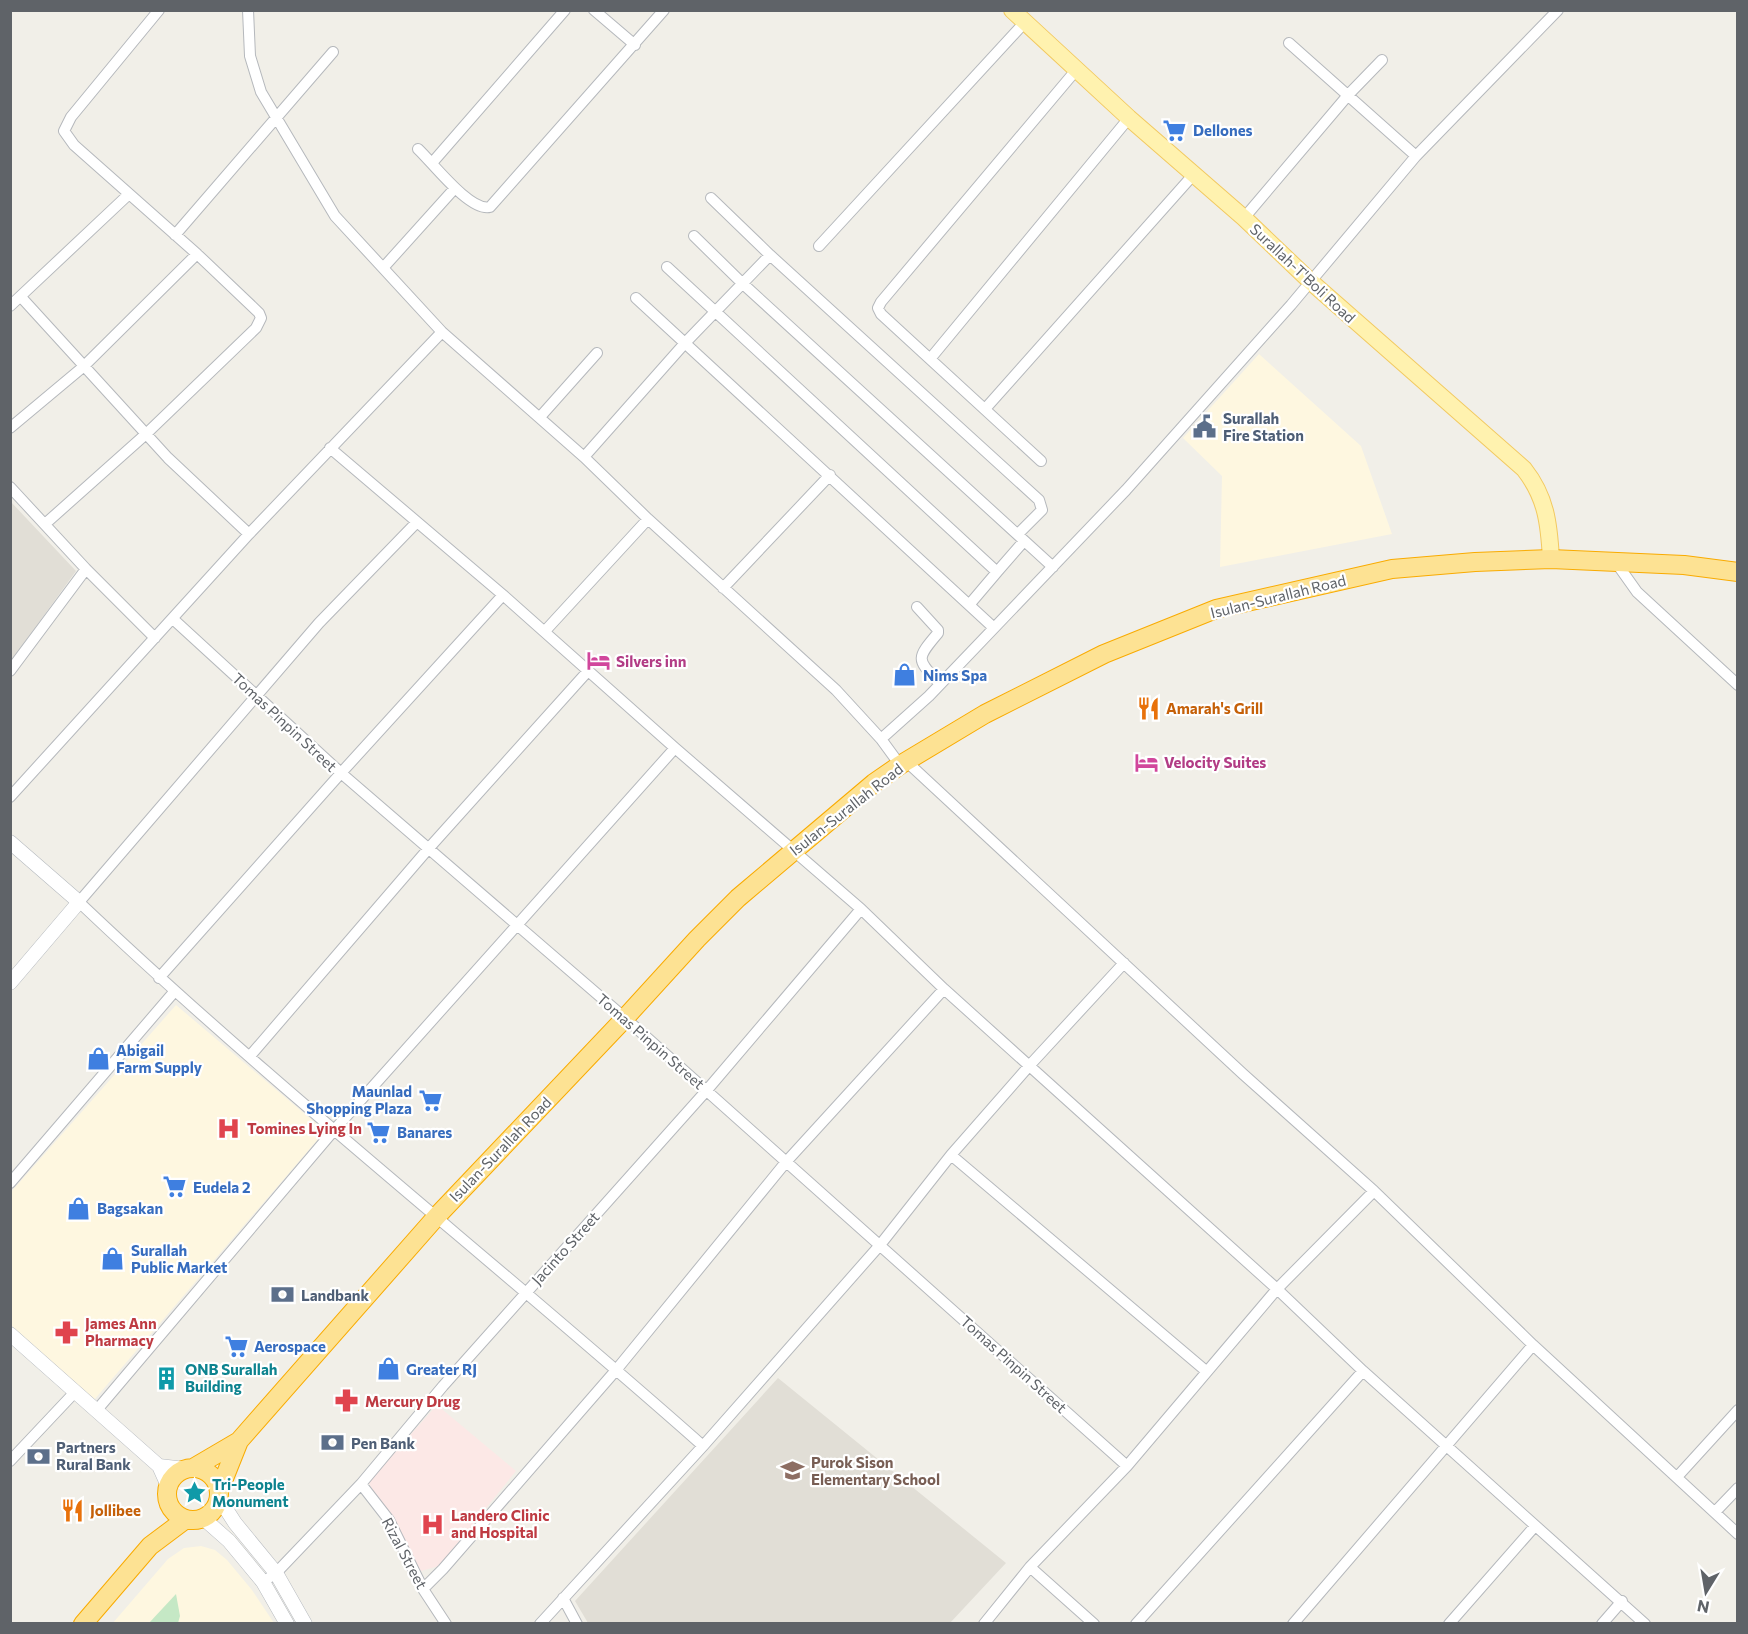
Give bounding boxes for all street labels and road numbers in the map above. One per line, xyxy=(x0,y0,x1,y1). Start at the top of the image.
street label: Surallah-T'Boli Road xyxy=(1247,220,1359,326)
street label: Isulan-Surallah Road xyxy=(1208,570,1348,622)
street label: Tomas Pinpin Street xyxy=(229,669,341,775)
street label: Isulan-Surallah Road xyxy=(786,759,906,859)
street label: Tomas Pinpin Street xyxy=(594,989,708,1093)
street label: Isulan-Surallah Road xyxy=(445,1093,555,1205)
street label: Jacinto Street xyxy=(527,1208,603,1288)
street label: Tomas Pinpin Street xyxy=(957,1312,1071,1416)
street label: Rizal Street xyxy=(379,1514,431,1592)

